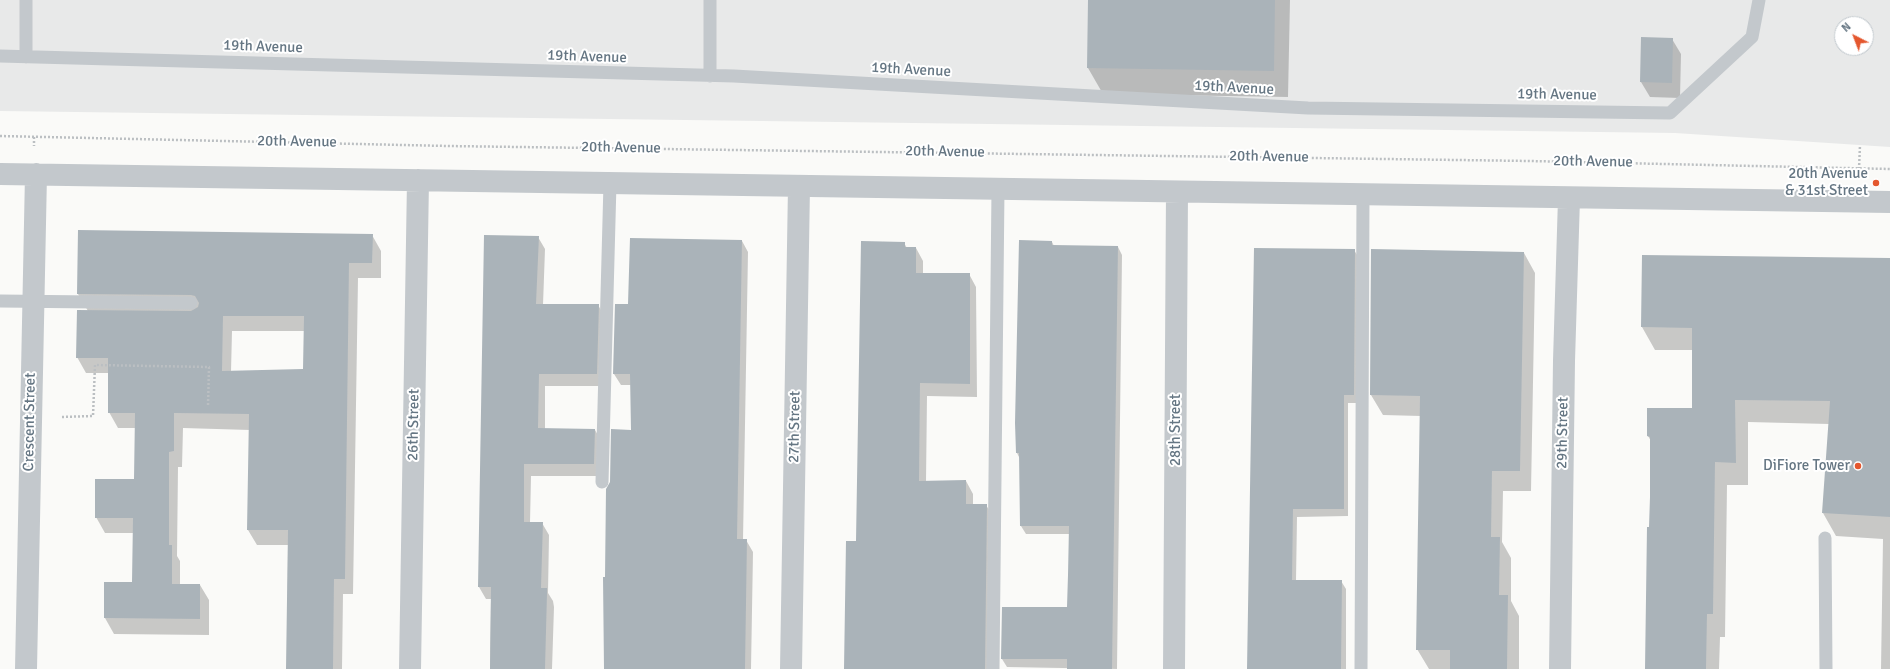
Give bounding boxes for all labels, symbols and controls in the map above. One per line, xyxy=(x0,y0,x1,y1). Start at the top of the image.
north arrow xyxy=(1834,16,1874,56)
text: N xyxy=(1839,20,1853,35)
street label: 19th Avenue xyxy=(223,37,303,57)
street label: 19th Avenue xyxy=(547,47,627,67)
street label: 19th Avenue xyxy=(871,59,951,81)
street label: 19th Avenue xyxy=(1194,77,1274,99)
street label: 19th Avenue xyxy=(1517,85,1597,105)
street label: 20th Avenue xyxy=(257,132,337,152)
street label: 20th Avenue xyxy=(581,138,661,158)
street label: 20th Avenue xyxy=(905,142,985,162)
street label: 20th Avenue xyxy=(1229,147,1309,167)
street label: 20th Avenue xyxy=(1553,152,1633,172)
place label: 20th Avenue & 31st Street xyxy=(1785,165,1868,200)
marker: 20th Avenue & 31st Street xyxy=(1871,178,1881,188)
street label: Crescent Street xyxy=(20,373,40,471)
street label: 26th Street xyxy=(404,389,424,461)
street label: 27th Street xyxy=(785,391,805,463)
street label: 28th Street xyxy=(1167,394,1185,466)
street label: 29th Street xyxy=(1553,397,1573,469)
place label: DiFiore Tower xyxy=(1763,457,1850,475)
marker: DiFiore Tower xyxy=(1853,461,1863,471)

